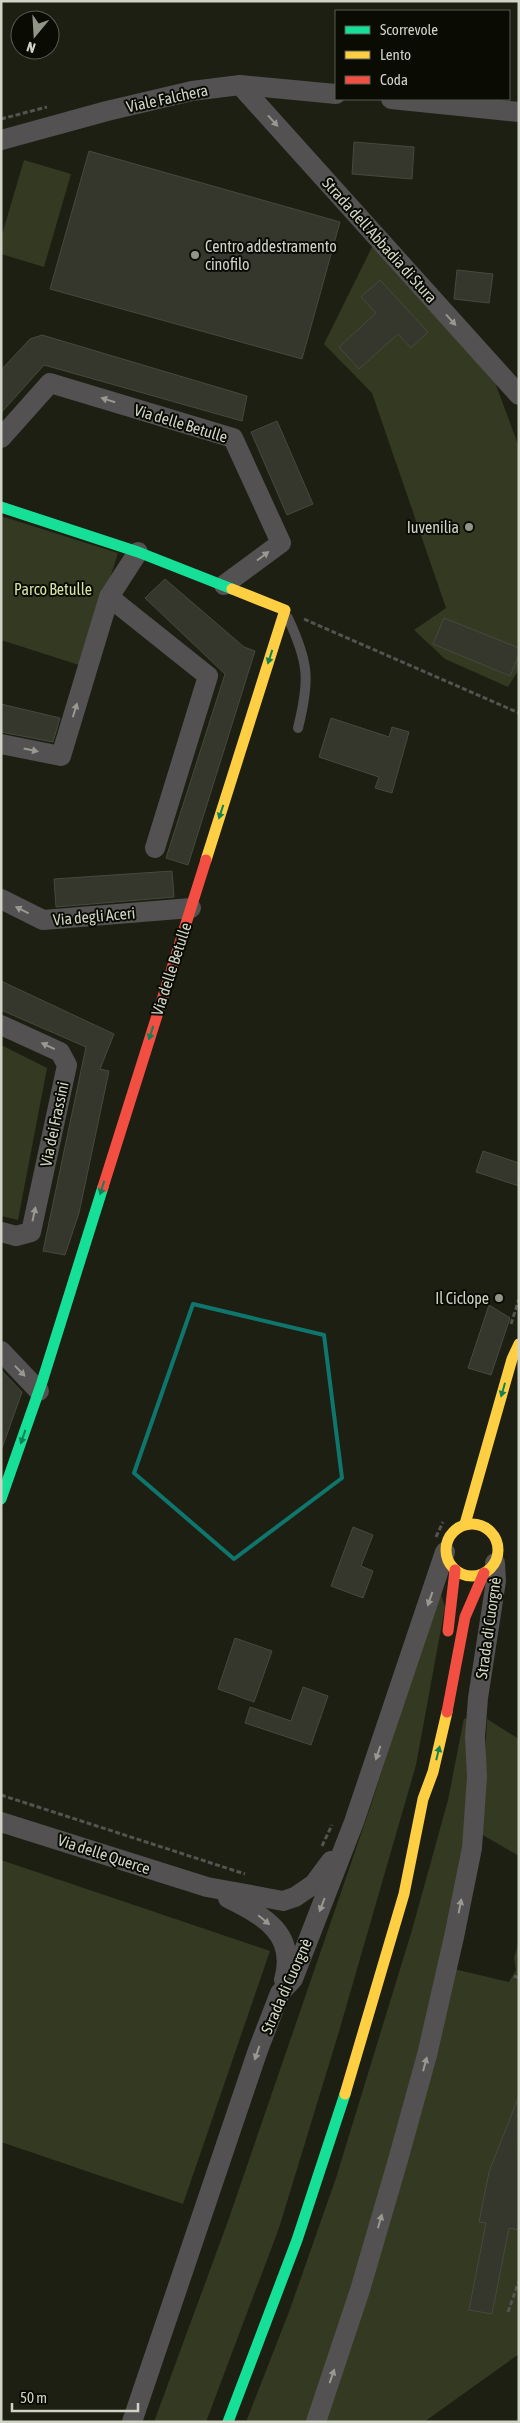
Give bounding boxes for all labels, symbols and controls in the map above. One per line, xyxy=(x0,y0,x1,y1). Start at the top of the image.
north arrow xyxy=(10,10,60,60)
legend xyxy=(335,10,510,100)
text: Scorrevole xyxy=(380,21,438,38)
text: N xyxy=(25,38,37,56)
text: Lento xyxy=(380,46,411,63)
text: Coda xyxy=(380,71,408,88)
street label: Viale Falchera xyxy=(125,81,209,115)
one-way arrow xyxy=(267,114,279,126)
street label: Strada dell'Abbadia di Stura xyxy=(319,174,441,306)
place label: Centro addestramento cinofilo xyxy=(205,237,337,273)
marker: Centro addestramento cinofilo xyxy=(189,249,201,261)
one-way arrow xyxy=(446,313,457,326)
one-way arrow xyxy=(101,396,116,404)
street label: Via delle Betulle xyxy=(132,400,230,446)
place label: Iuvenilia xyxy=(407,518,459,536)
marker: Iuvenilia xyxy=(463,521,475,533)
one-way arrow xyxy=(256,551,270,561)
park label: Parco Betulle xyxy=(14,580,92,598)
one-way arrow xyxy=(266,649,274,664)
one-way arrow xyxy=(72,702,80,717)
one-way arrow xyxy=(24,746,39,754)
one-way arrow xyxy=(217,804,225,819)
street label: Via degli Aceri xyxy=(52,903,136,930)
one-way arrow xyxy=(15,906,30,914)
street label: Via delle Betulle xyxy=(148,920,194,1018)
one-way arrow xyxy=(147,1026,154,1041)
one-way arrow xyxy=(41,1042,56,1050)
street label: Via dei Frassini xyxy=(36,1080,72,1168)
one-way arrow xyxy=(98,1181,106,1196)
one-way arrow xyxy=(31,1205,39,1221)
place label: Il Ciclope xyxy=(435,1289,489,1308)
marker: Il Ciclope xyxy=(493,1292,505,1304)
one-way arrow xyxy=(14,1365,26,1377)
one-way arrow xyxy=(499,1382,507,1397)
one-way arrow xyxy=(19,1429,26,1444)
street label: Strada di Cuorgnè xyxy=(472,1576,505,1680)
one-way arrow xyxy=(425,1591,433,1606)
one-way arrow xyxy=(373,1745,381,1760)
one-way arrow xyxy=(434,1745,442,1760)
street label: Via delle Querce xyxy=(56,1831,152,1877)
one-way arrow xyxy=(457,1897,465,1913)
one-way arrow xyxy=(318,1898,326,1913)
one-way arrow xyxy=(257,1914,270,1925)
street label: Strada di Cuorgnè xyxy=(257,1936,316,2037)
one-way arrow xyxy=(253,2046,261,2061)
one-way arrow xyxy=(421,2057,429,2072)
one-way arrow xyxy=(377,2213,385,2228)
one-way arrow xyxy=(329,2368,336,2383)
scale bar xyxy=(12,2380,139,2412)
text: 50 m xyxy=(20,2389,47,2406)

